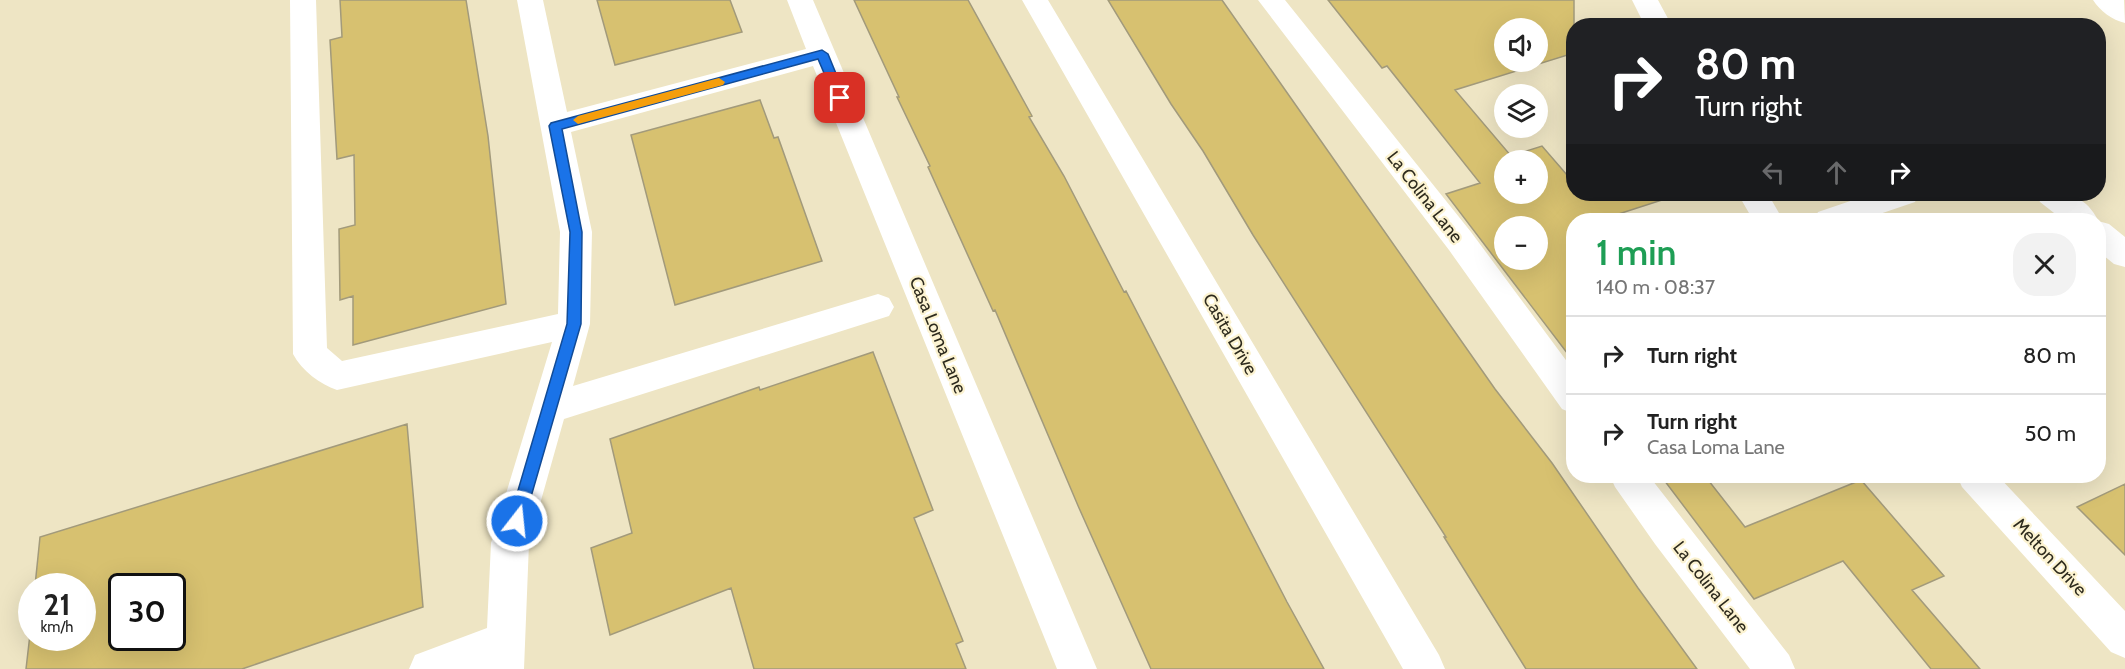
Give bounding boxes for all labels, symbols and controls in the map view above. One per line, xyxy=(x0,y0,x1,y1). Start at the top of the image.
map controls xyxy=(1494,18,1548,270)
button: sound xyxy=(1494,18,1548,72)
text: 80 m xyxy=(1695,38,1796,90)
icon: right xyxy=(1596,42,1674,120)
pin xyxy=(814,72,865,123)
icon: arrive xyxy=(823,81,856,114)
button: layers xyxy=(1494,84,1548,138)
text: Turn right xyxy=(1695,90,1802,123)
street label: La Colina Lane xyxy=(1382,147,1468,247)
button: + xyxy=(1494,150,1548,204)
icon: left xyxy=(1757,156,1790,189)
icon: ahead xyxy=(1820,156,1853,189)
icon: right xyxy=(1883,156,1916,189)
button: − xyxy=(1494,216,1548,270)
text: 1 min xyxy=(1596,230,1676,274)
button: close xyxy=(2013,233,2076,296)
street label: Casa Loma Lane xyxy=(905,273,971,397)
text: 140 m · 08:37 xyxy=(1596,275,1715,299)
street label: Casita Drive xyxy=(1198,289,1262,379)
icon: right xyxy=(1596,339,1629,372)
text: Turn right xyxy=(1647,342,1737,369)
text: 80 m xyxy=(2023,342,2076,369)
text: Turn right xyxy=(1647,408,1737,435)
icon: right xyxy=(1596,417,1629,450)
text: 50 m xyxy=(2024,420,2076,447)
text: Casa Loma Lane xyxy=(1647,435,1785,459)
position arrow xyxy=(485,489,549,553)
street label: Melton Drive xyxy=(2008,514,2092,600)
street label: La Colina Lane xyxy=(1668,537,1754,637)
speed limit sign: 30 xyxy=(108,573,186,651)
text: 21 xyxy=(44,586,70,623)
text: km/h xyxy=(41,618,73,636)

